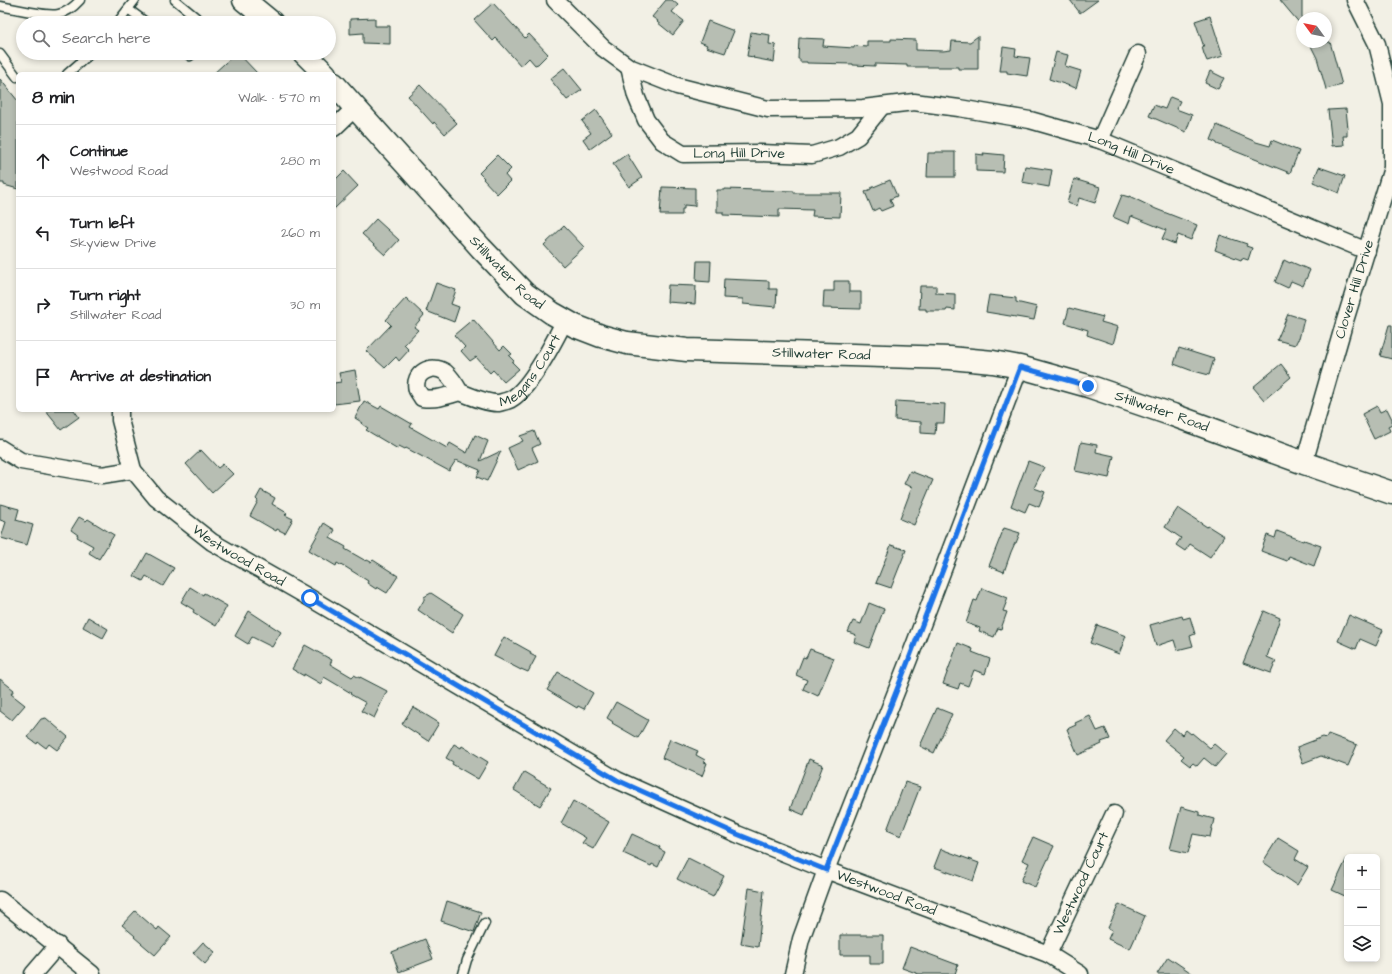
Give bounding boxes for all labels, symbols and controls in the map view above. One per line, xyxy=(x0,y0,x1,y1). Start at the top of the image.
north arrow xyxy=(1296,12,1332,48)
search box xyxy=(16,16,336,60)
icon: search xyxy=(30,27,52,49)
text: Search here xyxy=(62,28,151,49)
text: 8 min xyxy=(32,86,74,110)
text: Walk · 570 m xyxy=(238,89,320,107)
street label: Long Hill Drive xyxy=(1086,127,1178,180)
text: Continue xyxy=(70,141,128,162)
street label: Long Hill Drive xyxy=(693,143,786,164)
icon: ahead xyxy=(32,150,54,172)
text: 280 m xyxy=(281,152,320,170)
text: Westwood Road xyxy=(70,162,168,180)
text: Turn left xyxy=(70,213,134,234)
icon: left xyxy=(32,222,54,244)
text: 260 m xyxy=(281,224,320,242)
street label: Stillwater Road xyxy=(465,231,548,314)
text: Skyview Drive xyxy=(70,234,156,252)
street label: Clover Hill Drive xyxy=(1330,237,1379,341)
text: Turn right xyxy=(70,285,141,306)
icon: right xyxy=(32,294,54,316)
text: 30 m xyxy=(290,296,320,314)
text: Stillwater Road xyxy=(70,306,161,324)
street label: Megans Court xyxy=(497,330,566,413)
street label: Stillwater Road xyxy=(772,343,871,366)
icon: arrive xyxy=(32,366,54,388)
text: Arrive at destination xyxy=(70,366,211,387)
route end xyxy=(1079,377,1097,395)
street label: Stillwater Road xyxy=(1112,386,1212,437)
street label: Westwood Road xyxy=(188,520,289,592)
route start xyxy=(301,589,319,607)
street label: Westwood Court xyxy=(1048,828,1114,938)
map controls xyxy=(1344,854,1380,962)
button: + xyxy=(1344,854,1380,890)
street label: Westwood Road xyxy=(833,865,939,921)
button: − xyxy=(1344,890,1380,926)
button: layers xyxy=(1344,926,1380,962)

